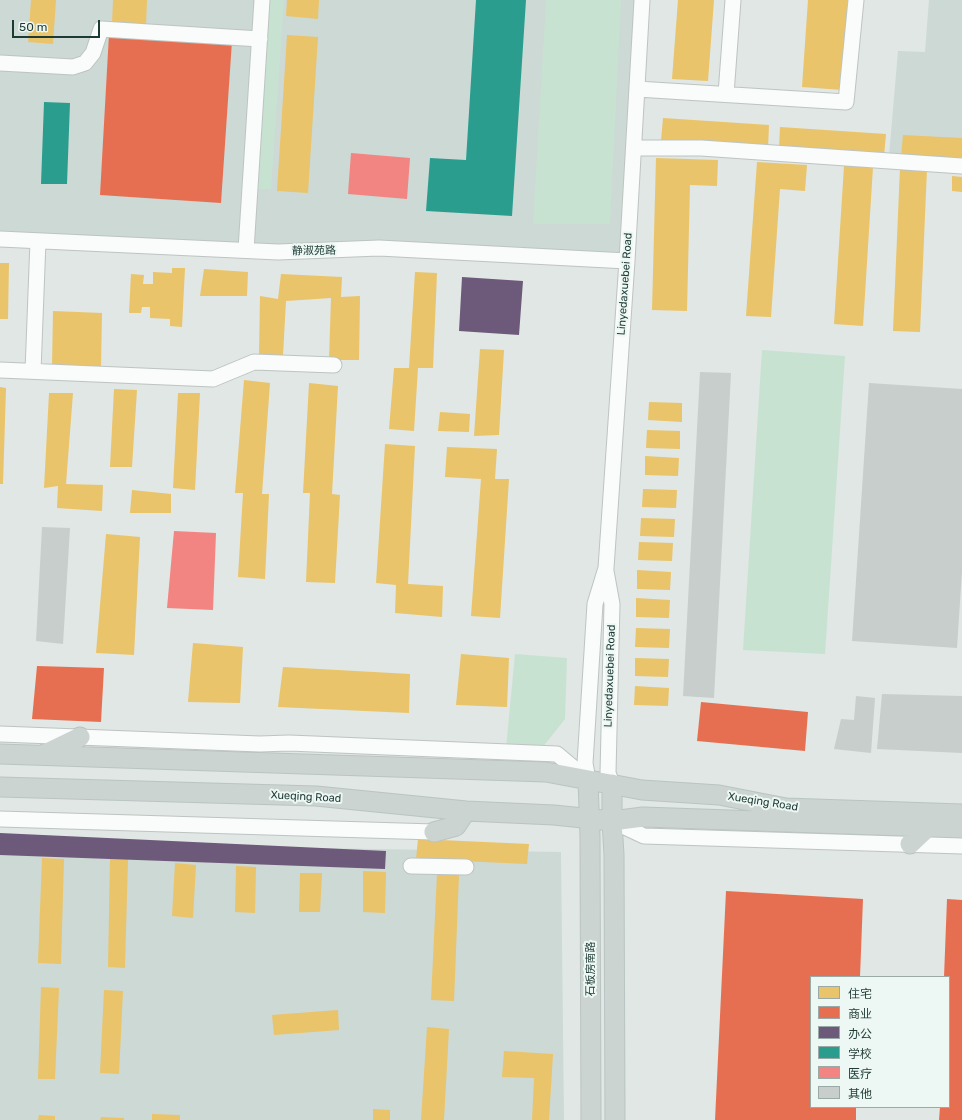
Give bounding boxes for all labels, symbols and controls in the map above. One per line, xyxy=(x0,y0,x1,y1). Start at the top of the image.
scale bar xyxy=(14,12,102,38)
text: 50 m xyxy=(19,20,47,34)
street label: Linyedaxuebei Road xyxy=(615,232,635,336)
street label: 静淑苑路 xyxy=(292,244,336,258)
street label: Linyedaxuebei Road xyxy=(602,624,618,728)
street label: Xueqing Road xyxy=(270,789,342,805)
street label: Xueqing Road xyxy=(727,790,799,814)
street label: 石板房南路 xyxy=(584,942,598,996)
legend xyxy=(810,976,950,1108)
text: 住宅 xyxy=(848,987,872,1001)
text: 商业 xyxy=(848,1007,872,1021)
text: 办公 xyxy=(848,1027,872,1041)
text: 学校 xyxy=(848,1047,872,1061)
text: 医疗 xyxy=(848,1067,872,1081)
text: 其他 xyxy=(848,1087,872,1101)

